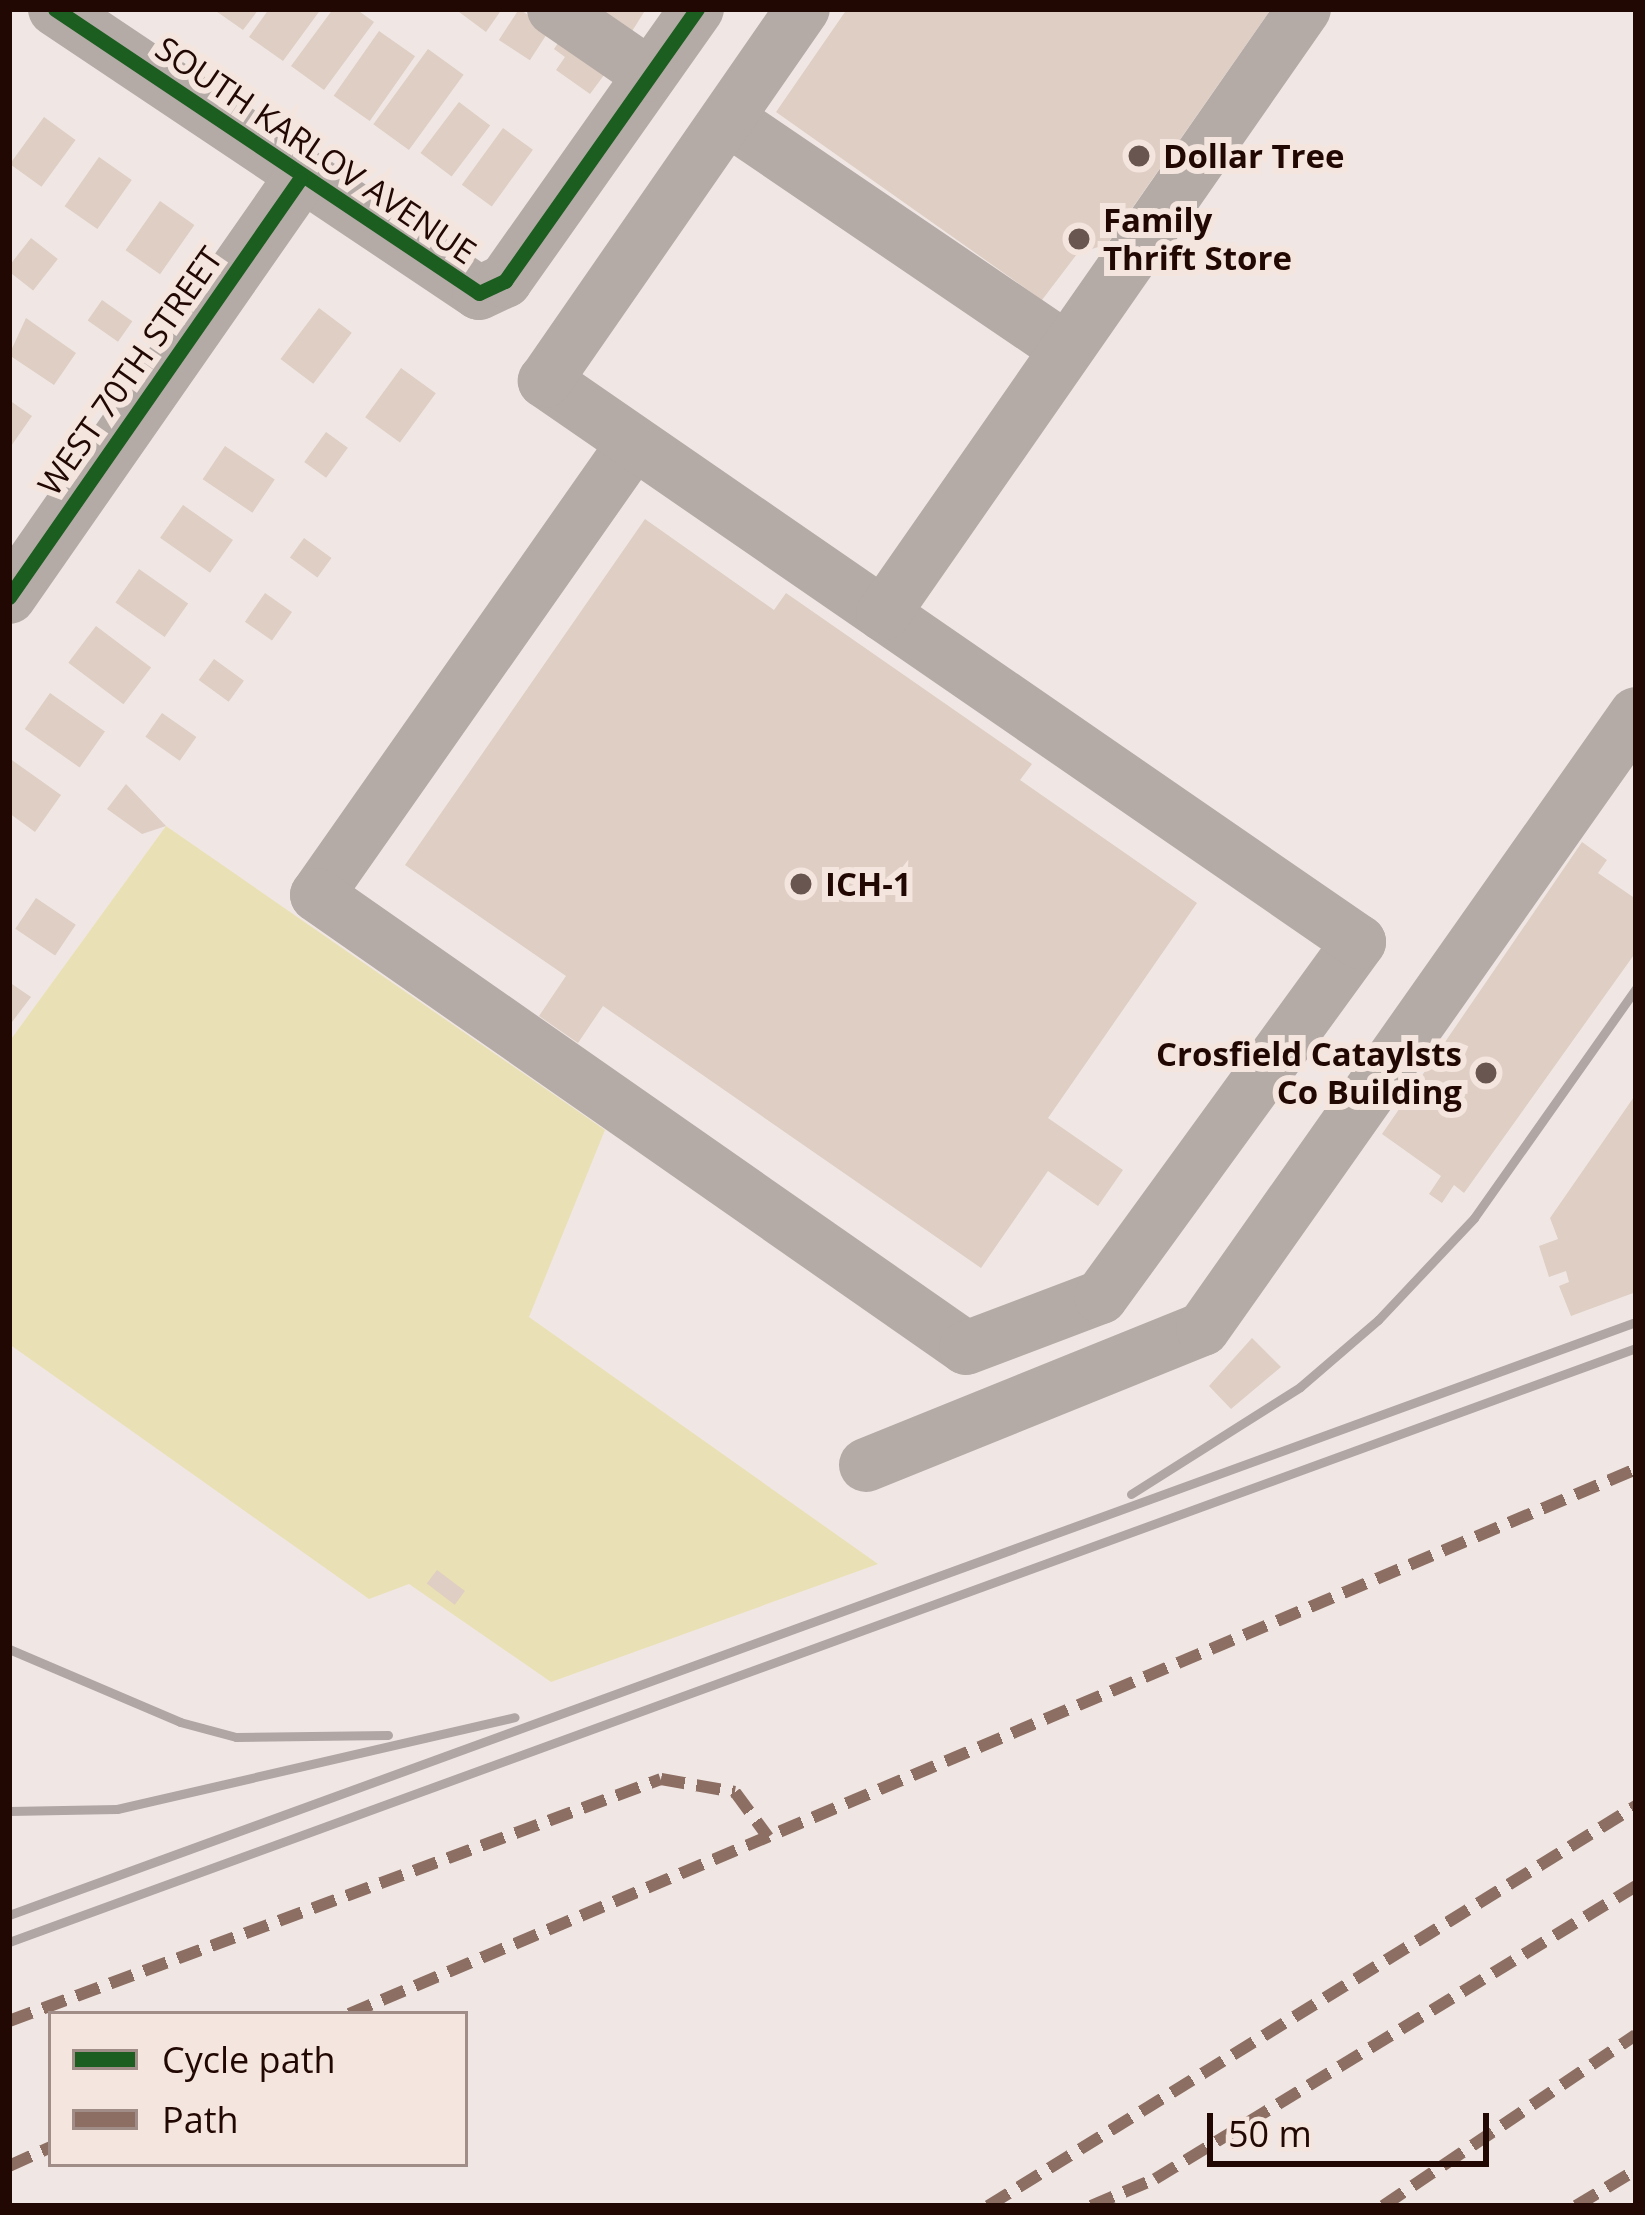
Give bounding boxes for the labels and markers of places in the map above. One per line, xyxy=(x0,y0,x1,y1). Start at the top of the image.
place label: Dollar Tree xyxy=(1163,136,1345,176)
marker: Dollar Tree xyxy=(1126,143,1152,169)
place label: Family Thrift Store xyxy=(1103,200,1292,278)
marker: Family Thrift Store xyxy=(1066,226,1092,252)
place label: ICH-1 xyxy=(825,864,912,904)
marker: ICH-1 xyxy=(788,871,814,897)
place label: Crosfield Cataylsts Co Building xyxy=(1156,1034,1462,1112)
marker: Crosfield Cataylsts Co Building xyxy=(1473,1060,1499,1086)

